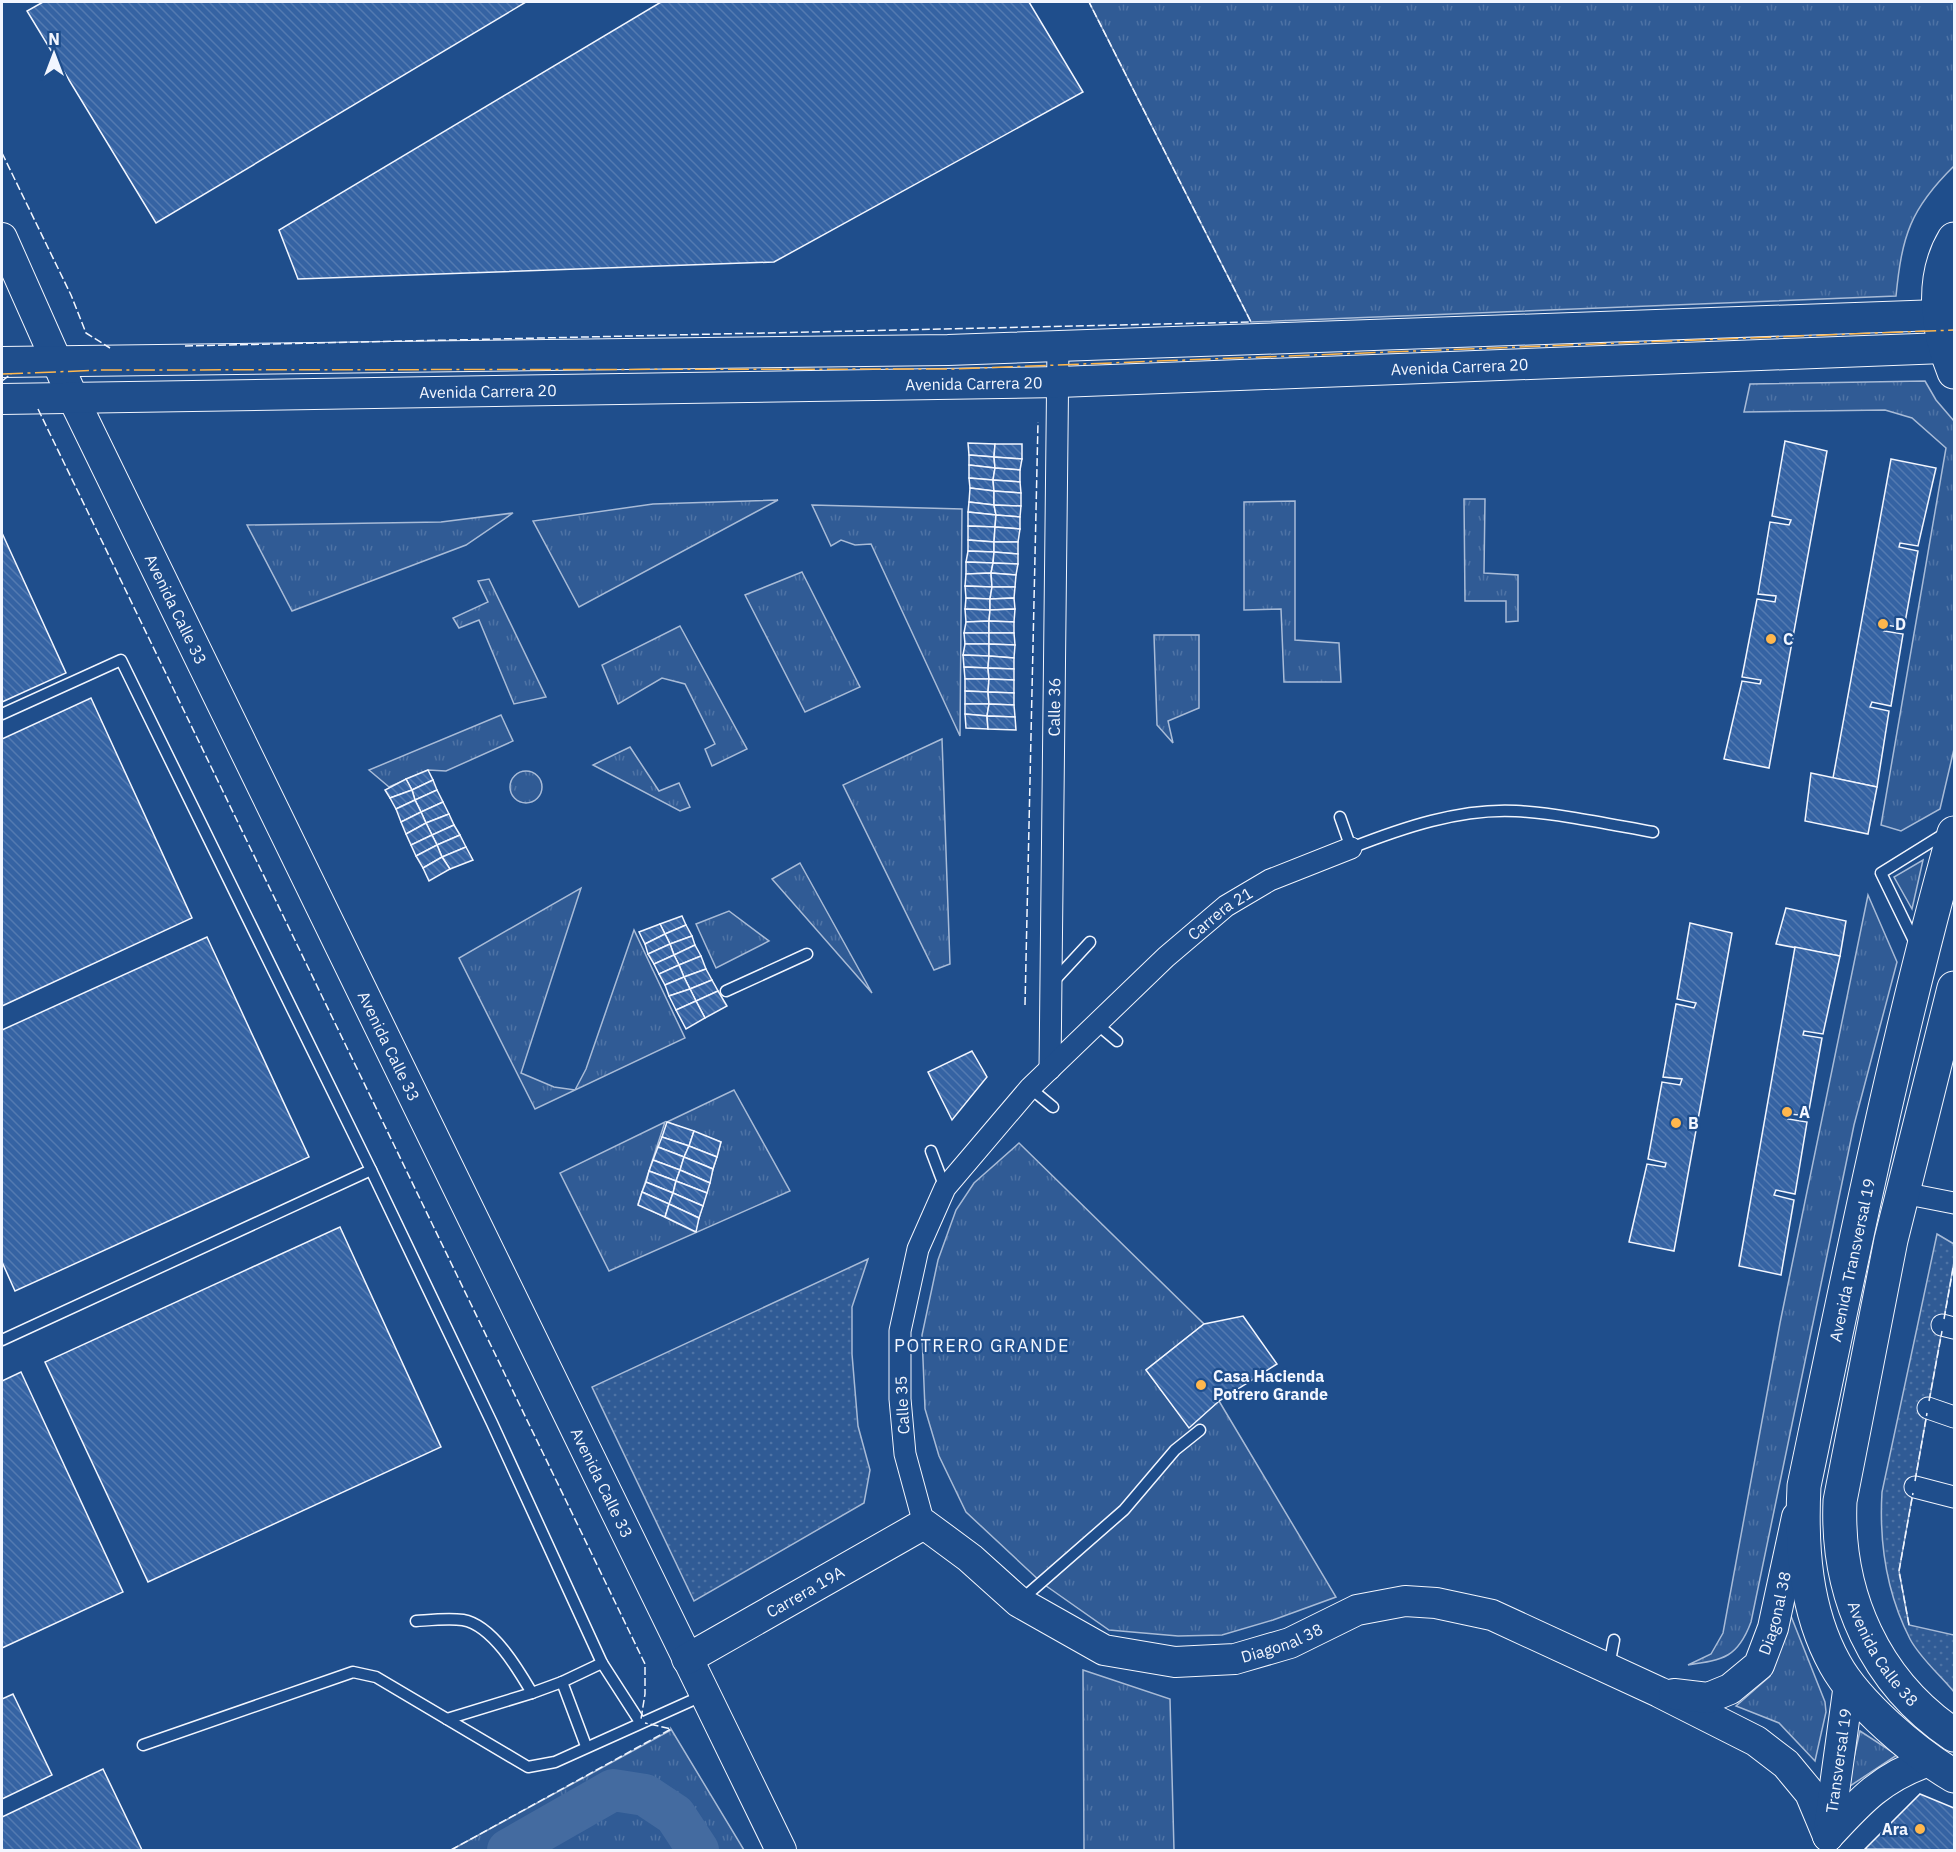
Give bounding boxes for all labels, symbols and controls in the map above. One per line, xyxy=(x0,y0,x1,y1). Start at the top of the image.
north arrow xyxy=(24,24,84,84)
text: N xyxy=(48,29,60,49)
street label: Avenida Carrera 20 xyxy=(1390,354,1529,379)
street label: Avenida Carrera 20 xyxy=(905,372,1043,394)
street label: Avenida Carrera 20 xyxy=(419,380,557,402)
street label: Avenida Calle 33 xyxy=(141,551,211,668)
place label: D xyxy=(1895,614,1906,634)
marker: D xyxy=(1876,617,1890,631)
place label: C xyxy=(1783,629,1793,649)
marker: C xyxy=(1764,632,1778,646)
street label: Calle 36 xyxy=(1044,677,1064,737)
street label: Carrera 21 xyxy=(1183,883,1256,944)
street label: Avenida Calle 33 xyxy=(354,988,424,1104)
place label: A xyxy=(1799,1102,1810,1122)
marker: A xyxy=(1780,1105,1794,1119)
place label: B xyxy=(1688,1113,1699,1133)
marker: B xyxy=(1669,1116,1683,1130)
street label: Avenida Transversal 19 xyxy=(1825,1176,1879,1344)
district label: POTRERO GRANDE xyxy=(894,1334,1070,1357)
place label: Casa Hacienda Potrero Grande xyxy=(1213,1366,1328,1404)
street label: Calle 35 xyxy=(890,1375,914,1435)
marker: Casa Hacienda Potrero Grande xyxy=(1194,1378,1208,1392)
street label: Avenida Calle 33 xyxy=(567,1424,637,1541)
street label: Carrera 19A xyxy=(763,1562,848,1622)
street label: Diagonal 38 xyxy=(1754,1570,1795,1658)
street label: Avenida Calle 38 xyxy=(1844,1599,1923,1710)
street label: Diagonal 38 xyxy=(1239,1619,1326,1667)
street label: Transversal 19 xyxy=(1821,1707,1856,1814)
place label: Ara xyxy=(1882,1819,1908,1839)
marker: Ara xyxy=(1913,1822,1927,1836)

